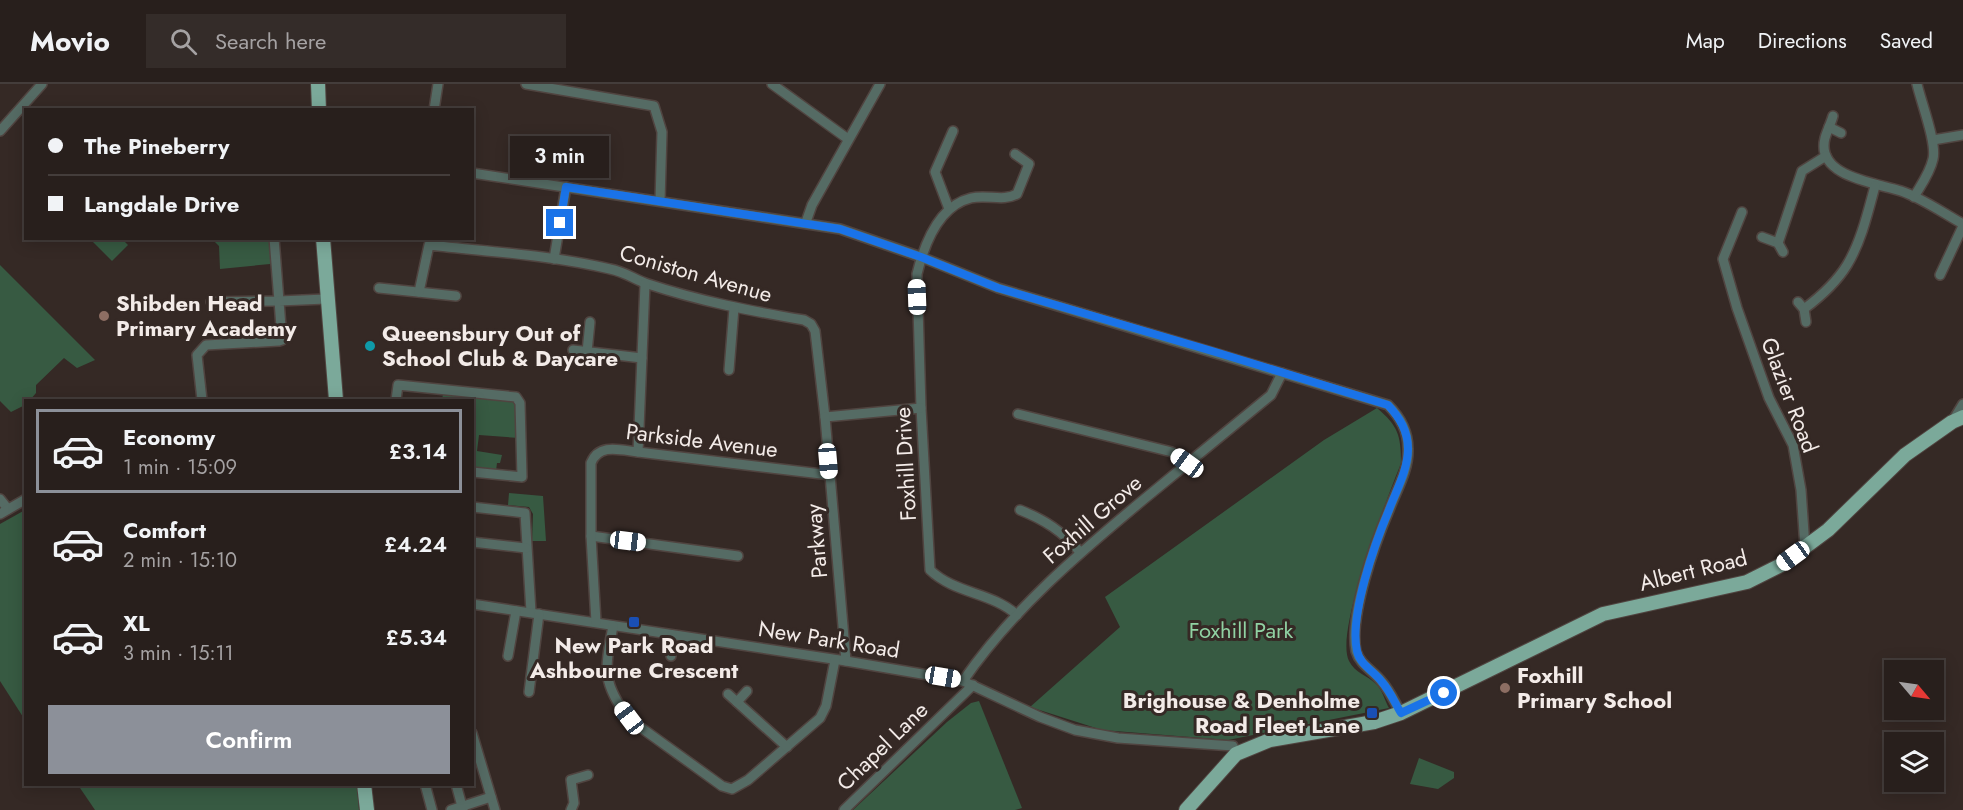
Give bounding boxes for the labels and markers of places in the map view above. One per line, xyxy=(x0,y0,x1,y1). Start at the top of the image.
place label: Shibden Head Primary Academy xyxy=(116,287,297,344)
marker: Shibden Head Primary Academy xyxy=(97,309,111,323)
place label: Queensbury Out of School Club & Daycare xyxy=(382,317,618,374)
marker: Queensbury Out of School Club & Daycare xyxy=(363,339,377,353)
marker: New Park Road Ashbourne Crescent xyxy=(627,615,641,629)
place label: New Park Road Ashbourne Crescent xyxy=(529,629,738,686)
place label: Foxhill Primary School xyxy=(1517,659,1672,716)
marker: Foxhill Primary School xyxy=(1498,681,1512,695)
place label: Brighouse & Denholme Road Fleet Lane xyxy=(1123,684,1360,741)
marker: Brighouse & Denholme Road Fleet Lane xyxy=(1365,706,1379,720)

